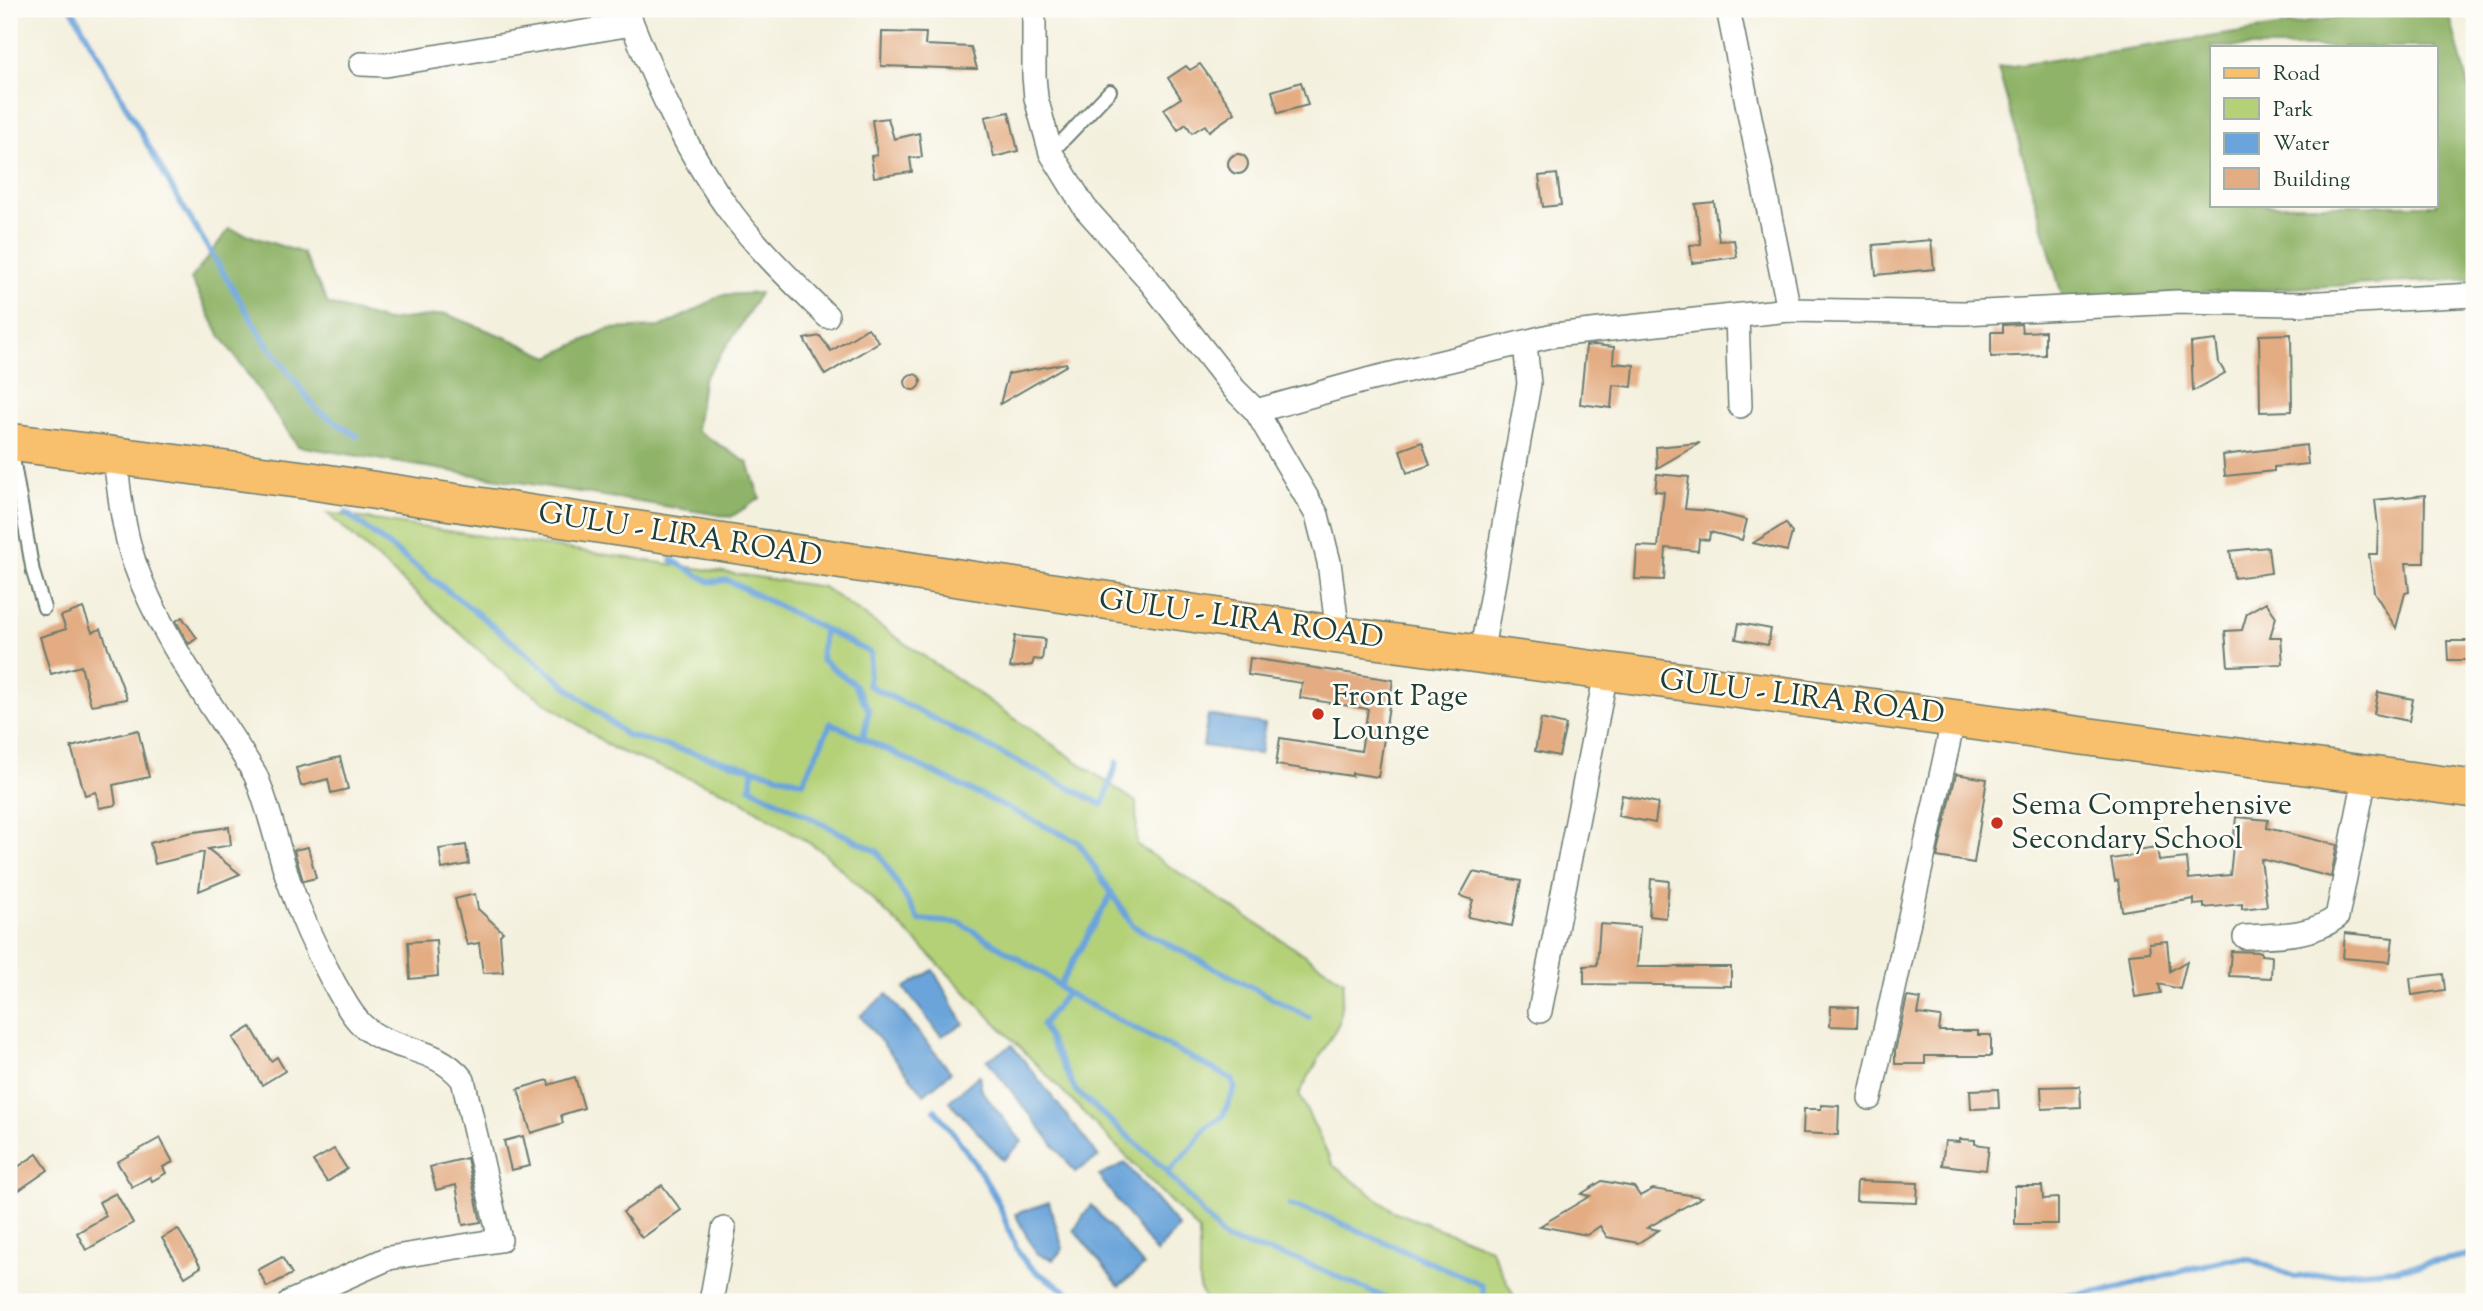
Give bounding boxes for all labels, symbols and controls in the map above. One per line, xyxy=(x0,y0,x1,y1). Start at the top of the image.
legend xyxy=(2210,46,2438,206)
text: Road xyxy=(2273,60,2320,90)
text: Park xyxy=(2273,96,2314,126)
text: Water xyxy=(2273,130,2330,160)
text: Building xyxy=(2273,166,2350,196)
street label: GULU - LIRA ROAD xyxy=(535,492,825,580)
street label: GULU - LIRA ROAD xyxy=(1096,579,1386,661)
street label: GULU - LIRA ROAD xyxy=(1657,659,1947,737)
place label: Front Page Lounge xyxy=(1332,676,1468,753)
marker: Front Page Lounge xyxy=(1310,706,1326,722)
place label: Sema Comprehensive Secondary School xyxy=(2011,785,2292,862)
marker: Sema Comprehensive Secondary School xyxy=(1989,815,2005,831)

